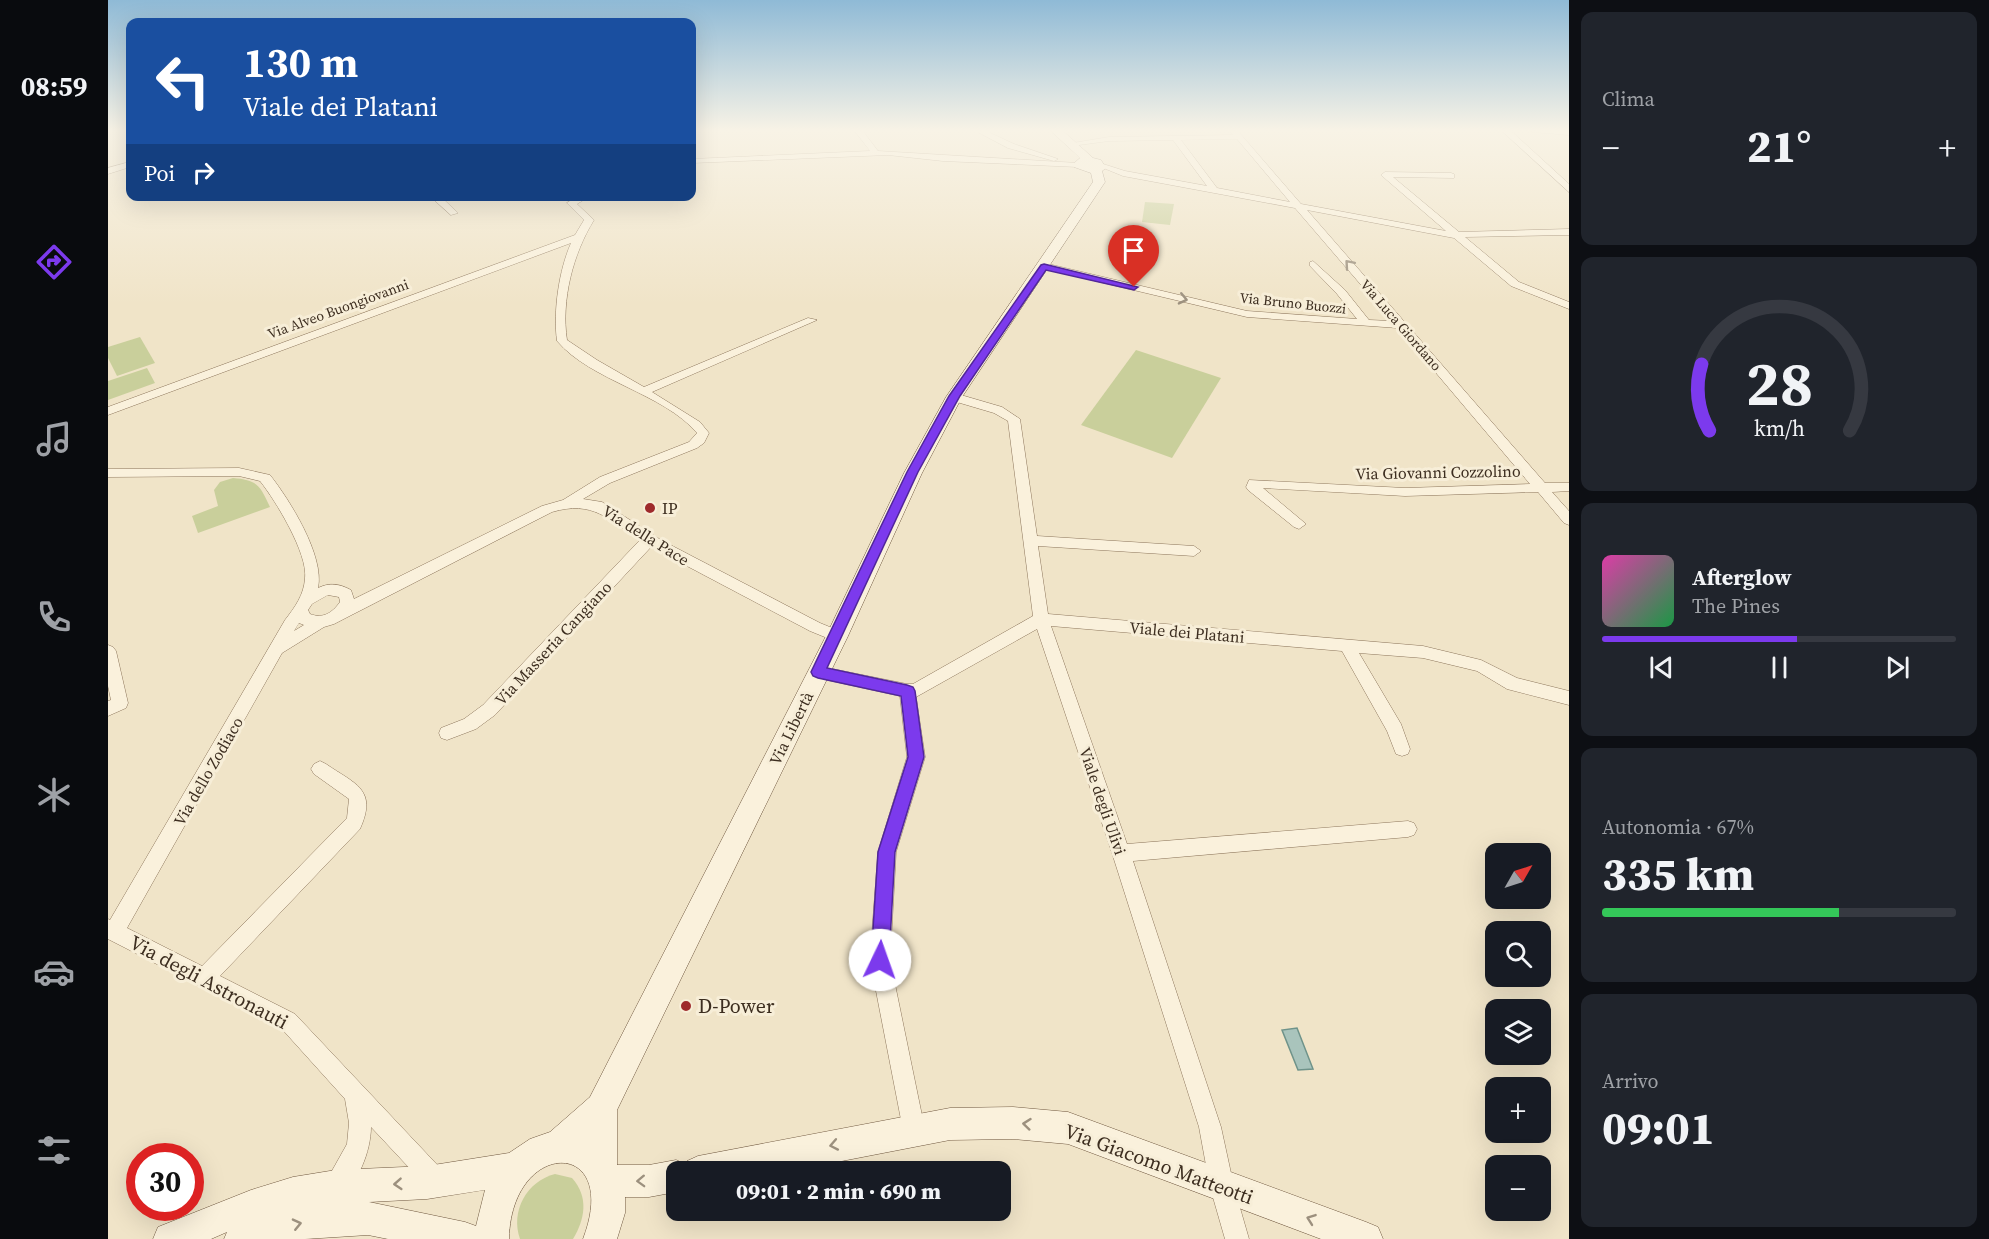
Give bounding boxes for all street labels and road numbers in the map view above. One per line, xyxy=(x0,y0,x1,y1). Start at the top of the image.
street label: Via Alveo Buongiovanni xyxy=(265,274,411,344)
street label: Via Luca Giordano xyxy=(1356,275,1446,375)
street label: Via Bruno Buozzi xyxy=(1239,287,1347,319)
street label: Via Giovanni Cozzolino xyxy=(1355,460,1521,484)
street label: Via della Pace xyxy=(598,499,694,571)
street label: Via Masseria Cangiano xyxy=(490,576,616,710)
street label: Viale dei Platani xyxy=(1129,616,1246,648)
street label: Via Libertà xyxy=(764,687,819,768)
street label: Via dello Zodiaco xyxy=(168,712,248,829)
street label: Viale degli Ulivi xyxy=(1074,744,1132,858)
street label: Via degli Astronauti xyxy=(125,928,293,1036)
street label: Via Giacomo Matteotti xyxy=(1061,1117,1257,1211)

